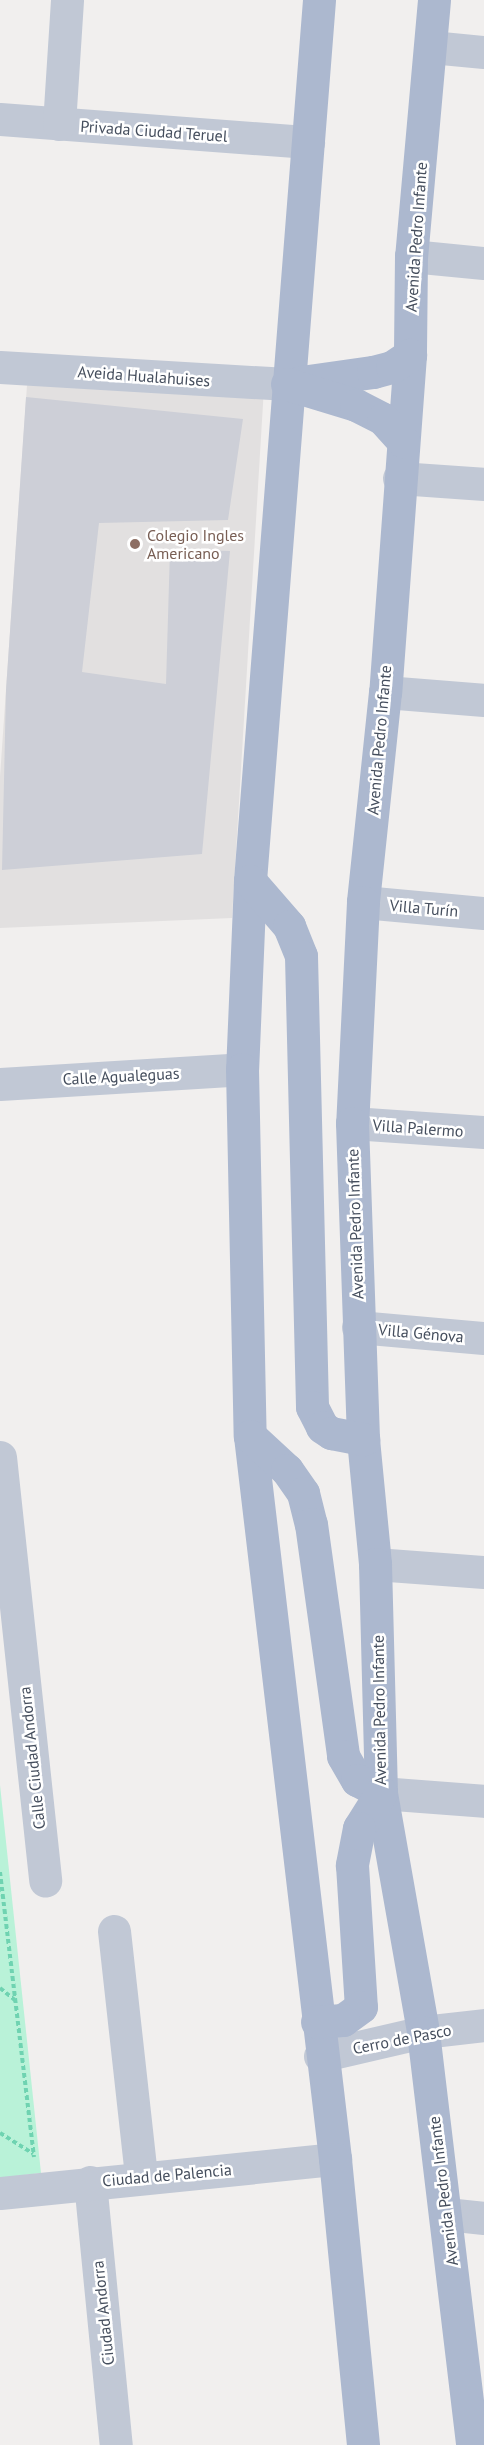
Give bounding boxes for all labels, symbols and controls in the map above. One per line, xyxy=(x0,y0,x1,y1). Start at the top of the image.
street label: Privada Ciudad Teruel xyxy=(80,116,228,146)
street label: Avenida Pedro Infante xyxy=(401,161,431,313)
street label: Aveida Hualahuises xyxy=(77,362,211,390)
place label: Colegio Ingles Americano xyxy=(147,525,244,563)
marker: Colegio Ingles Americano xyxy=(128,537,142,551)
street label: Avenida Pedro Infante xyxy=(363,664,395,816)
street label: Villa Turín xyxy=(389,895,459,921)
street label: Calle Agualeguas xyxy=(62,1063,180,1089)
street label: Villa Palermo xyxy=(372,1115,464,1141)
street label: Avenida Pedro Infante xyxy=(343,1149,367,1299)
street label: Villa Génova xyxy=(378,1320,464,1346)
street label: Avenida Pedro Infante xyxy=(368,1635,390,1785)
street label: Calle Ciudad Andorra xyxy=(15,1685,49,1831)
street label: Cerro de Pasco xyxy=(351,2020,453,2058)
street label: Avenida Pedro Infante xyxy=(424,2115,462,2267)
street label: Ciudad de Palencia xyxy=(102,2160,232,2190)
street label: Ciudad Andorra xyxy=(88,2259,118,2367)

